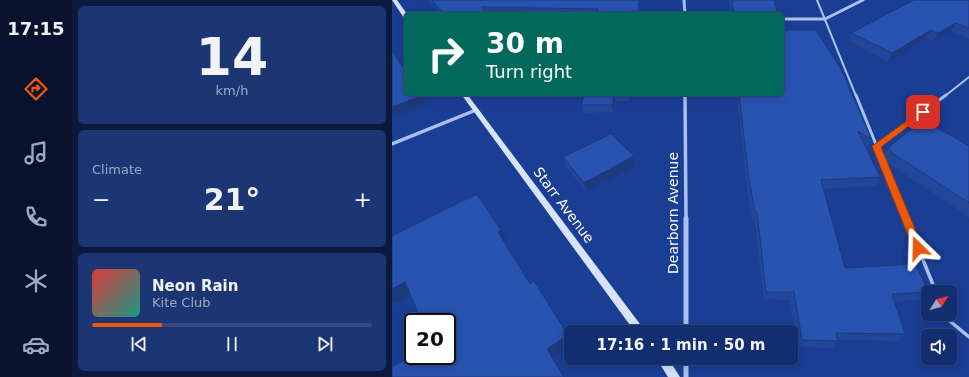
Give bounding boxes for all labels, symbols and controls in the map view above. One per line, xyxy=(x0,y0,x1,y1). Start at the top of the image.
text: 17:15 xyxy=(7,18,65,39)
text: 14 xyxy=(196,27,268,87)
text: 30 m xyxy=(486,27,564,60)
icon: right xyxy=(420,28,472,80)
text: Turn right xyxy=(486,61,572,82)
icon: directions xyxy=(22,75,50,103)
text: km/h xyxy=(216,83,248,98)
pin xyxy=(906,95,940,129)
icon: arrive xyxy=(912,101,934,123)
icon: music xyxy=(22,139,50,167)
street label: Dearborn Avenue xyxy=(665,152,681,274)
text: Climate xyxy=(92,162,142,177)
street label: Starr Avenue xyxy=(530,164,598,246)
text: 21° xyxy=(204,182,260,217)
text: − xyxy=(92,187,110,212)
text: + xyxy=(354,187,372,212)
icon: phone xyxy=(22,203,50,231)
position arrow xyxy=(897,227,939,269)
icon: climate xyxy=(22,267,50,295)
text: Neon Rain xyxy=(152,277,238,295)
north arrow xyxy=(921,285,957,321)
map controls xyxy=(921,285,957,365)
text: Kite Club xyxy=(152,295,211,310)
speed limit sign: 20 xyxy=(404,313,456,365)
button: sound xyxy=(921,329,957,365)
icon: car xyxy=(22,331,50,359)
icon: previous xyxy=(128,333,150,355)
icon: pause xyxy=(221,333,243,355)
icon: next xyxy=(314,333,336,355)
text: 17:16 · 1 min · 50 m xyxy=(597,336,765,354)

